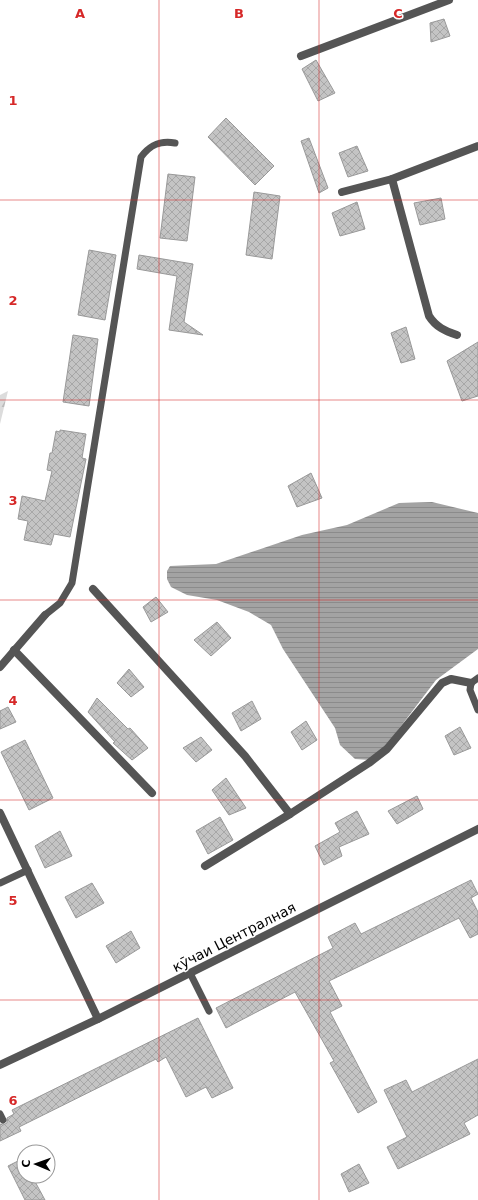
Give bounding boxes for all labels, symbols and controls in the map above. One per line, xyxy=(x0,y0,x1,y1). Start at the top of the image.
text: A xyxy=(75,6,85,21)
text: B xyxy=(234,6,244,21)
text: C xyxy=(393,6,403,21)
text: 1 xyxy=(8,93,18,108)
text: 2 xyxy=(8,293,18,308)
text: 3 xyxy=(8,493,18,508)
text: 4 xyxy=(8,693,18,708)
text: 5 xyxy=(8,893,18,908)
street label: кӯчаи Централная xyxy=(170,899,298,975)
text: 6 xyxy=(8,1093,18,1108)
north arrow xyxy=(16,1144,56,1184)
text: С xyxy=(20,1159,33,1168)

